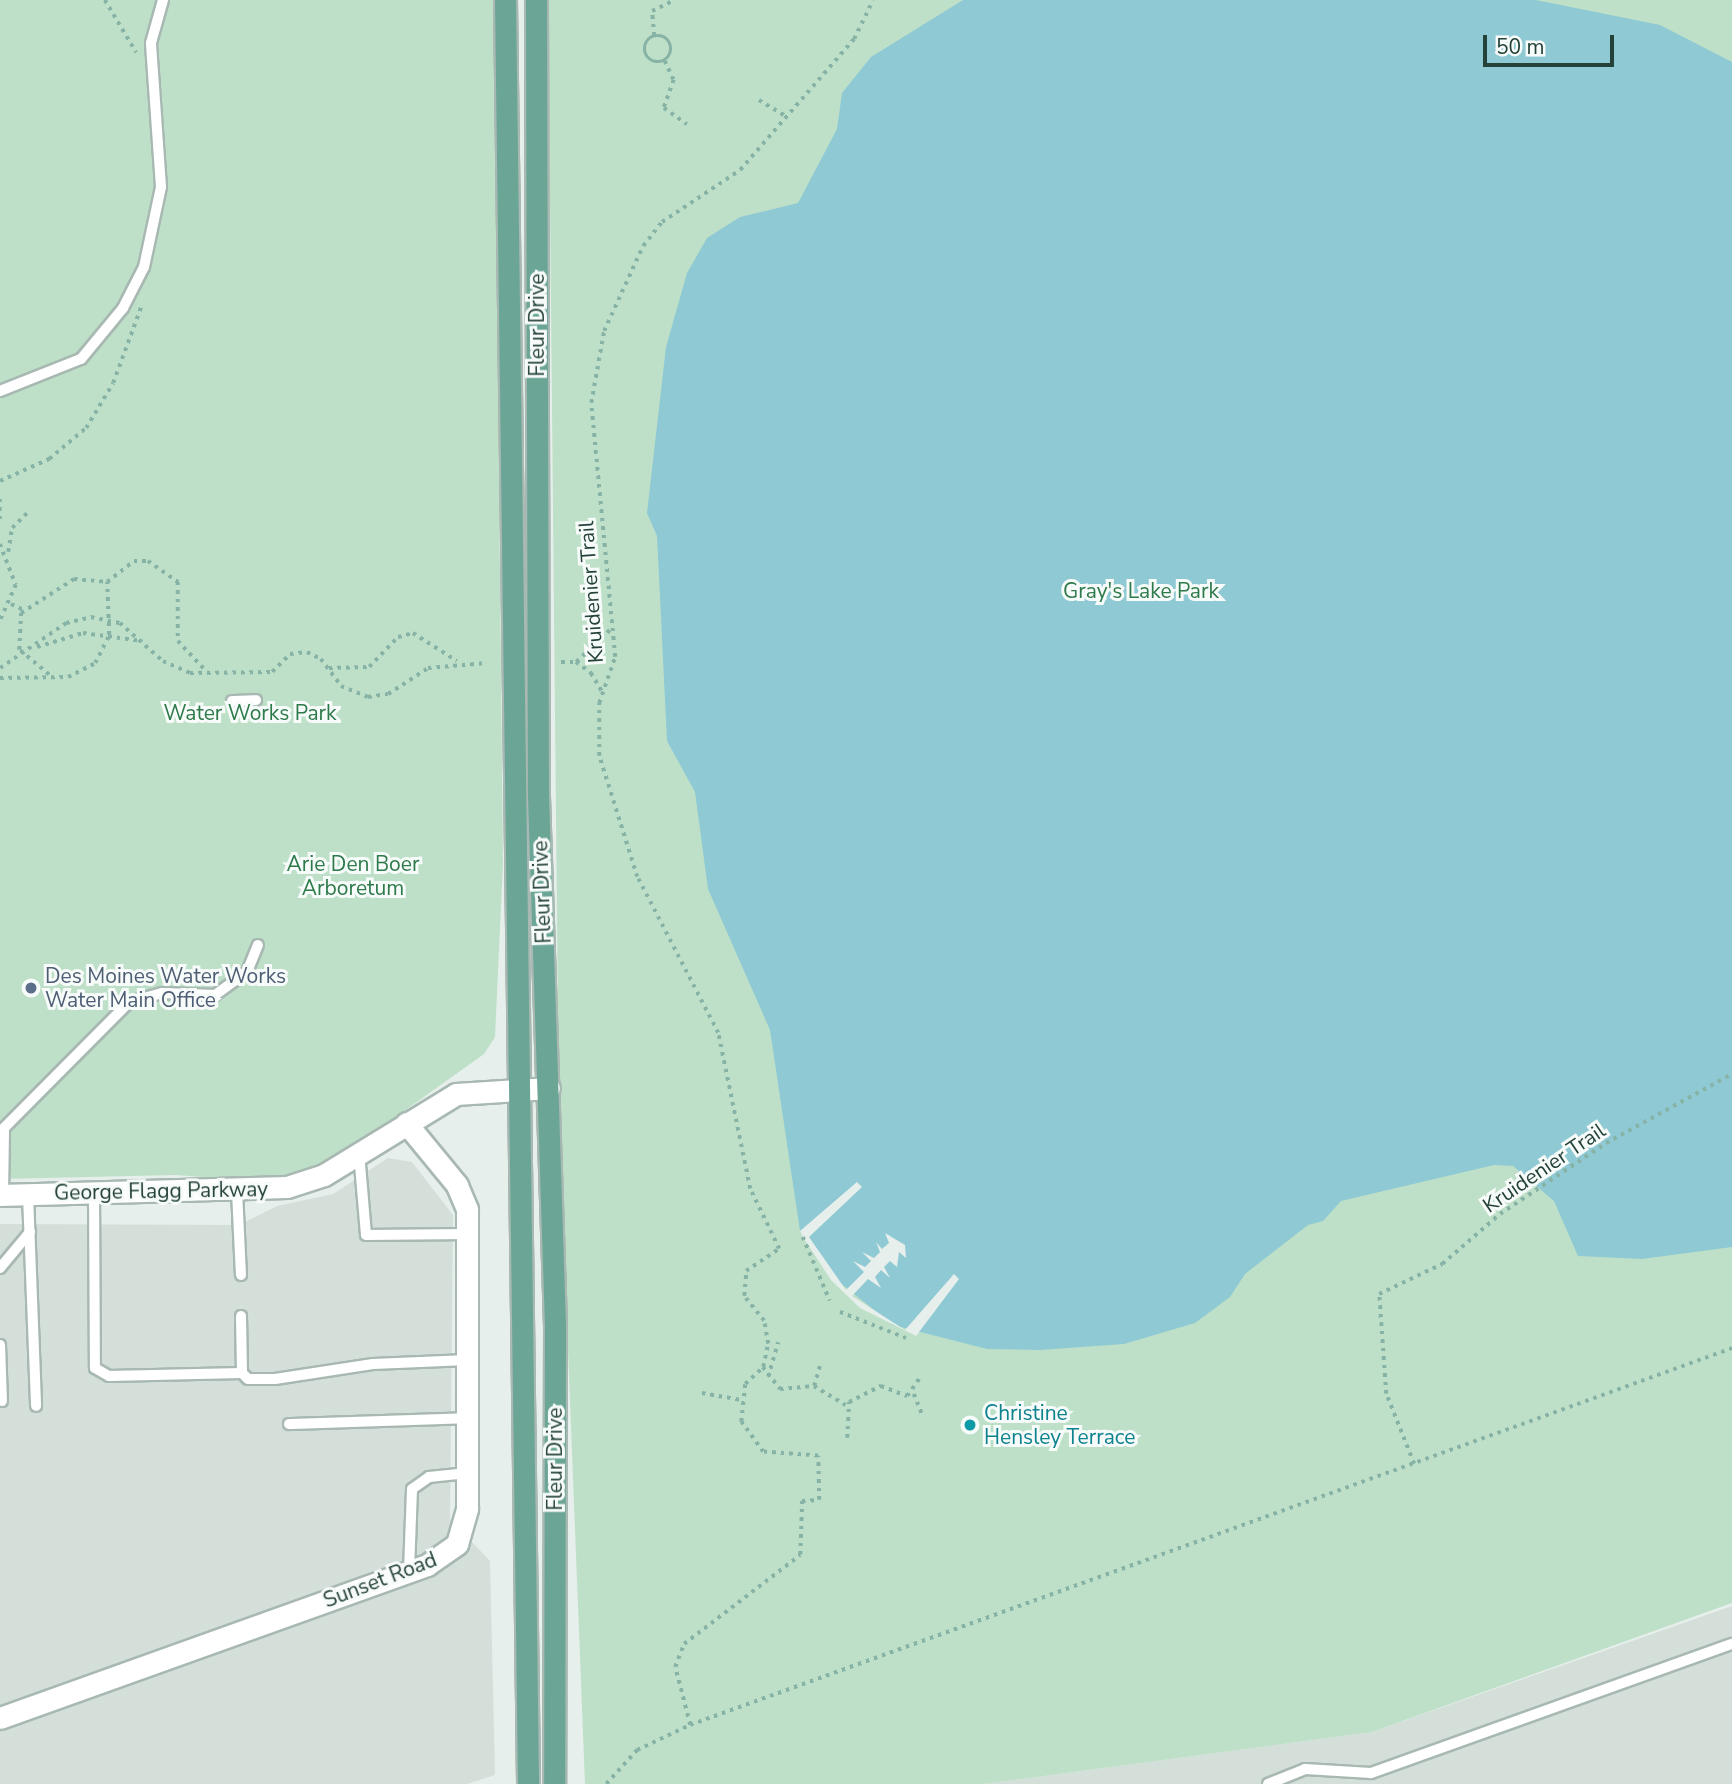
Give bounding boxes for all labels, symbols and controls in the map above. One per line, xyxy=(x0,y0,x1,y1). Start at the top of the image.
scale bar xyxy=(1487,21,1618,65)
text: 50 m xyxy=(1496,33,1545,61)
street label: Fleur Drive xyxy=(524,273,550,377)
street label: Kruidenier Trail xyxy=(573,520,609,664)
park label: Gray's Lake Park xyxy=(1063,578,1219,604)
park label: Water Works Park xyxy=(163,700,337,726)
street label: Fleur Drive xyxy=(528,840,556,944)
park label: Arie Den Boer Arboretum xyxy=(287,851,419,901)
place label: Des Moines Water Works Water Main Office xyxy=(45,963,286,1013)
marker: Des Moines Water Works Water Main Office xyxy=(23,980,39,996)
street label: Kruidenier Trail xyxy=(1478,1118,1610,1218)
street label: George Flagg Parkway xyxy=(54,1177,268,1205)
place label: Christine Hensley Terrace xyxy=(984,1400,1135,1450)
street label: Fleur Drive xyxy=(542,1407,568,1511)
marker: Christine Hensley Terrace xyxy=(962,1417,978,1433)
street label: Sunset Road xyxy=(320,1547,440,1613)

